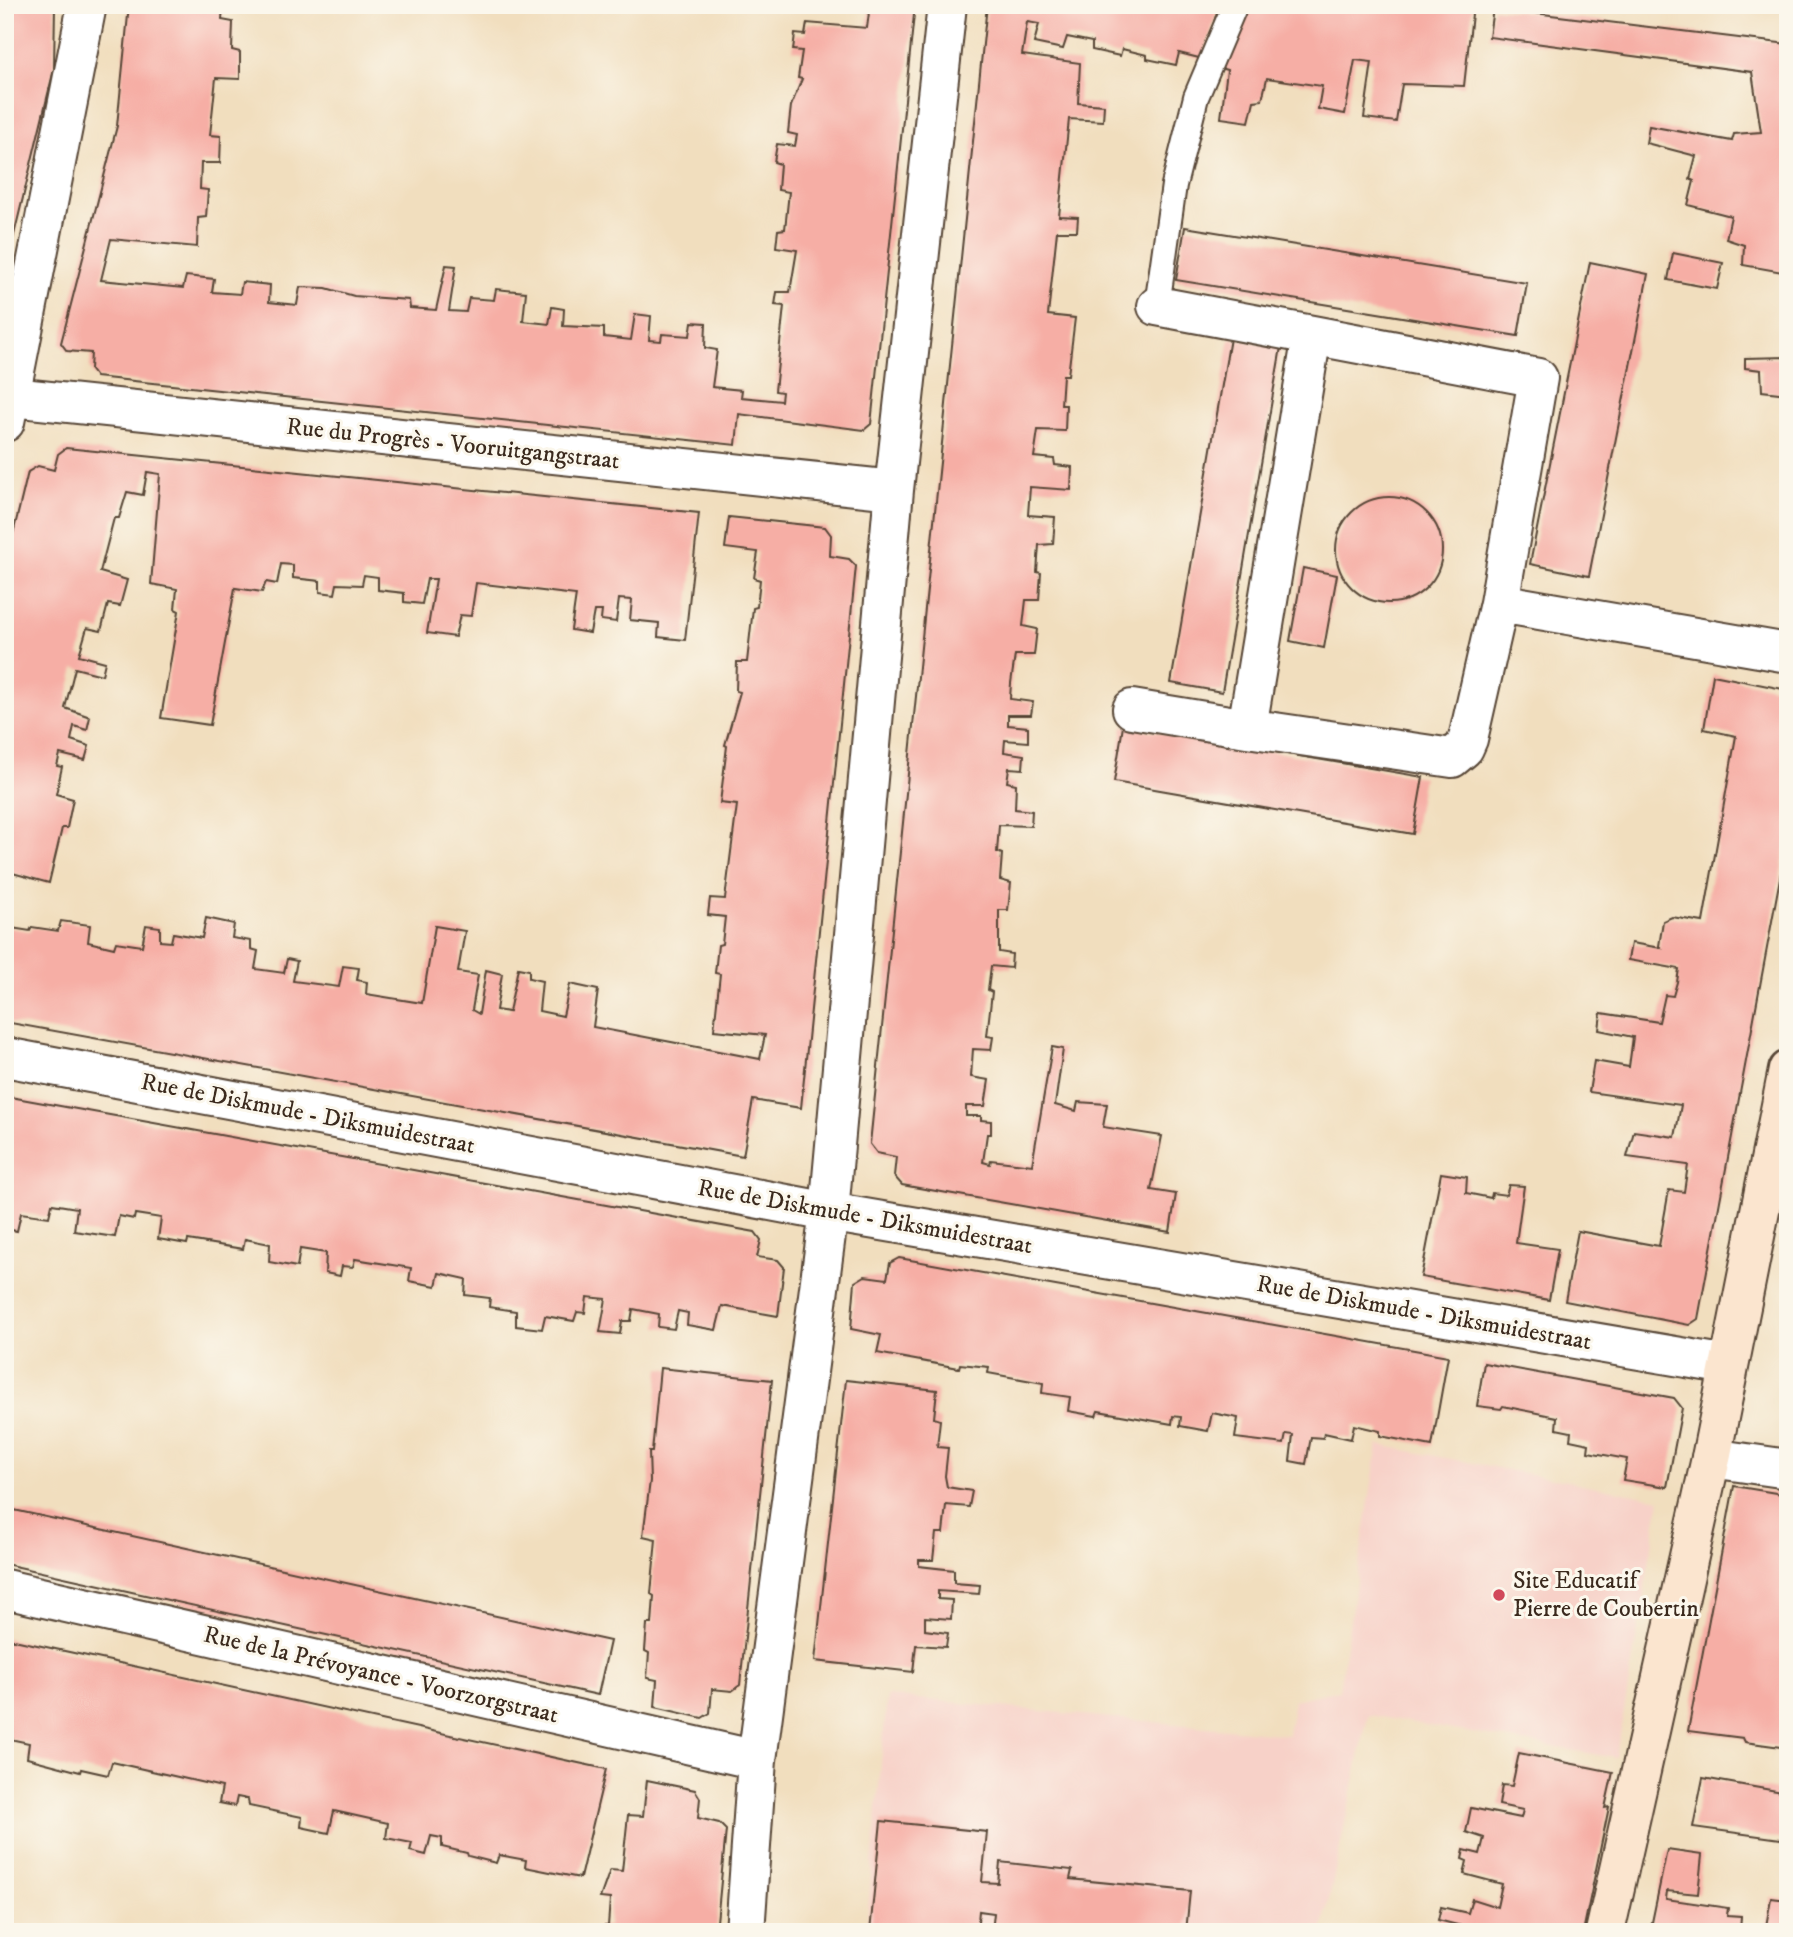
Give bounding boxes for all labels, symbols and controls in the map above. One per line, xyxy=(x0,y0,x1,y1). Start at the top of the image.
street label: Rue du Progrès - Vooruitgangstraat xyxy=(285,412,621,476)
street label: Rue de Diskmude - Diksmuidestraat xyxy=(139,1067,478,1161)
street label: Rue de Diskmude - Diksmuidestraat xyxy=(695,1173,1035,1261)
street label: Rue de Diskmude - Diksmuidestraat xyxy=(1254,1269,1594,1357)
place label: Site Educatif Pierre de Coubertin xyxy=(1513,1566,1699,1624)
marker: Site Educatif Pierre de Coubertin xyxy=(1491,1587,1507,1603)
street label: Rue de la Prévoyance - Voorzorgstraat xyxy=(201,1620,561,1731)

